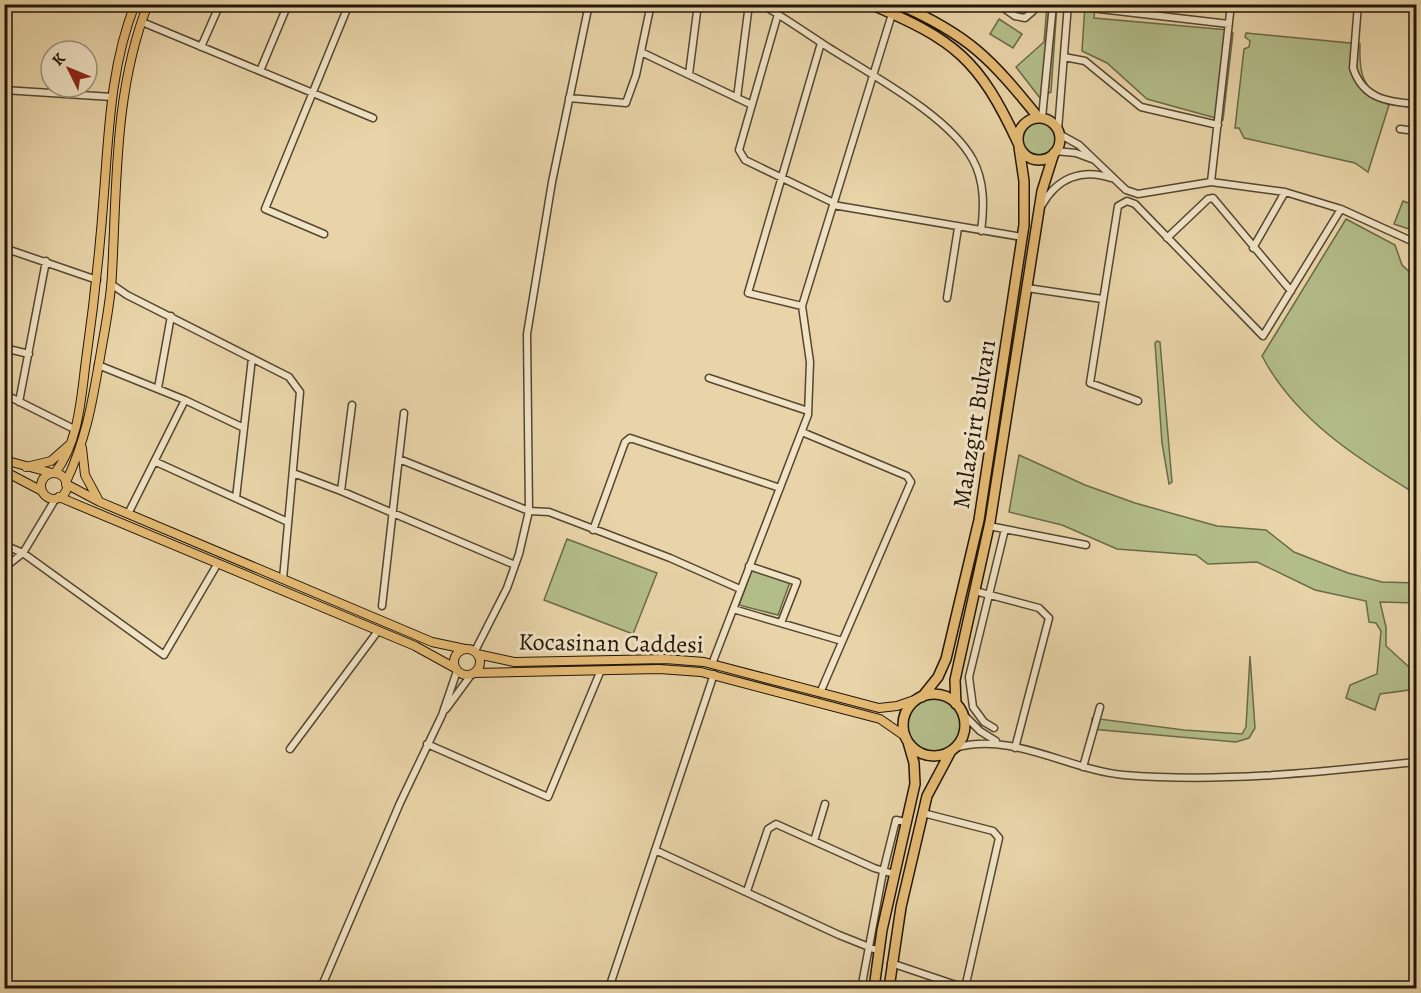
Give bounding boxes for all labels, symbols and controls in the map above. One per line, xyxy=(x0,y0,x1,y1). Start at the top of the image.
north arrow xyxy=(39,39,99,99)
text: K xyxy=(47,48,71,71)
street label: Malazgirt Bulvarı xyxy=(945,337,1003,511)
street label: Kocasinan Caddesi xyxy=(518,625,704,661)

